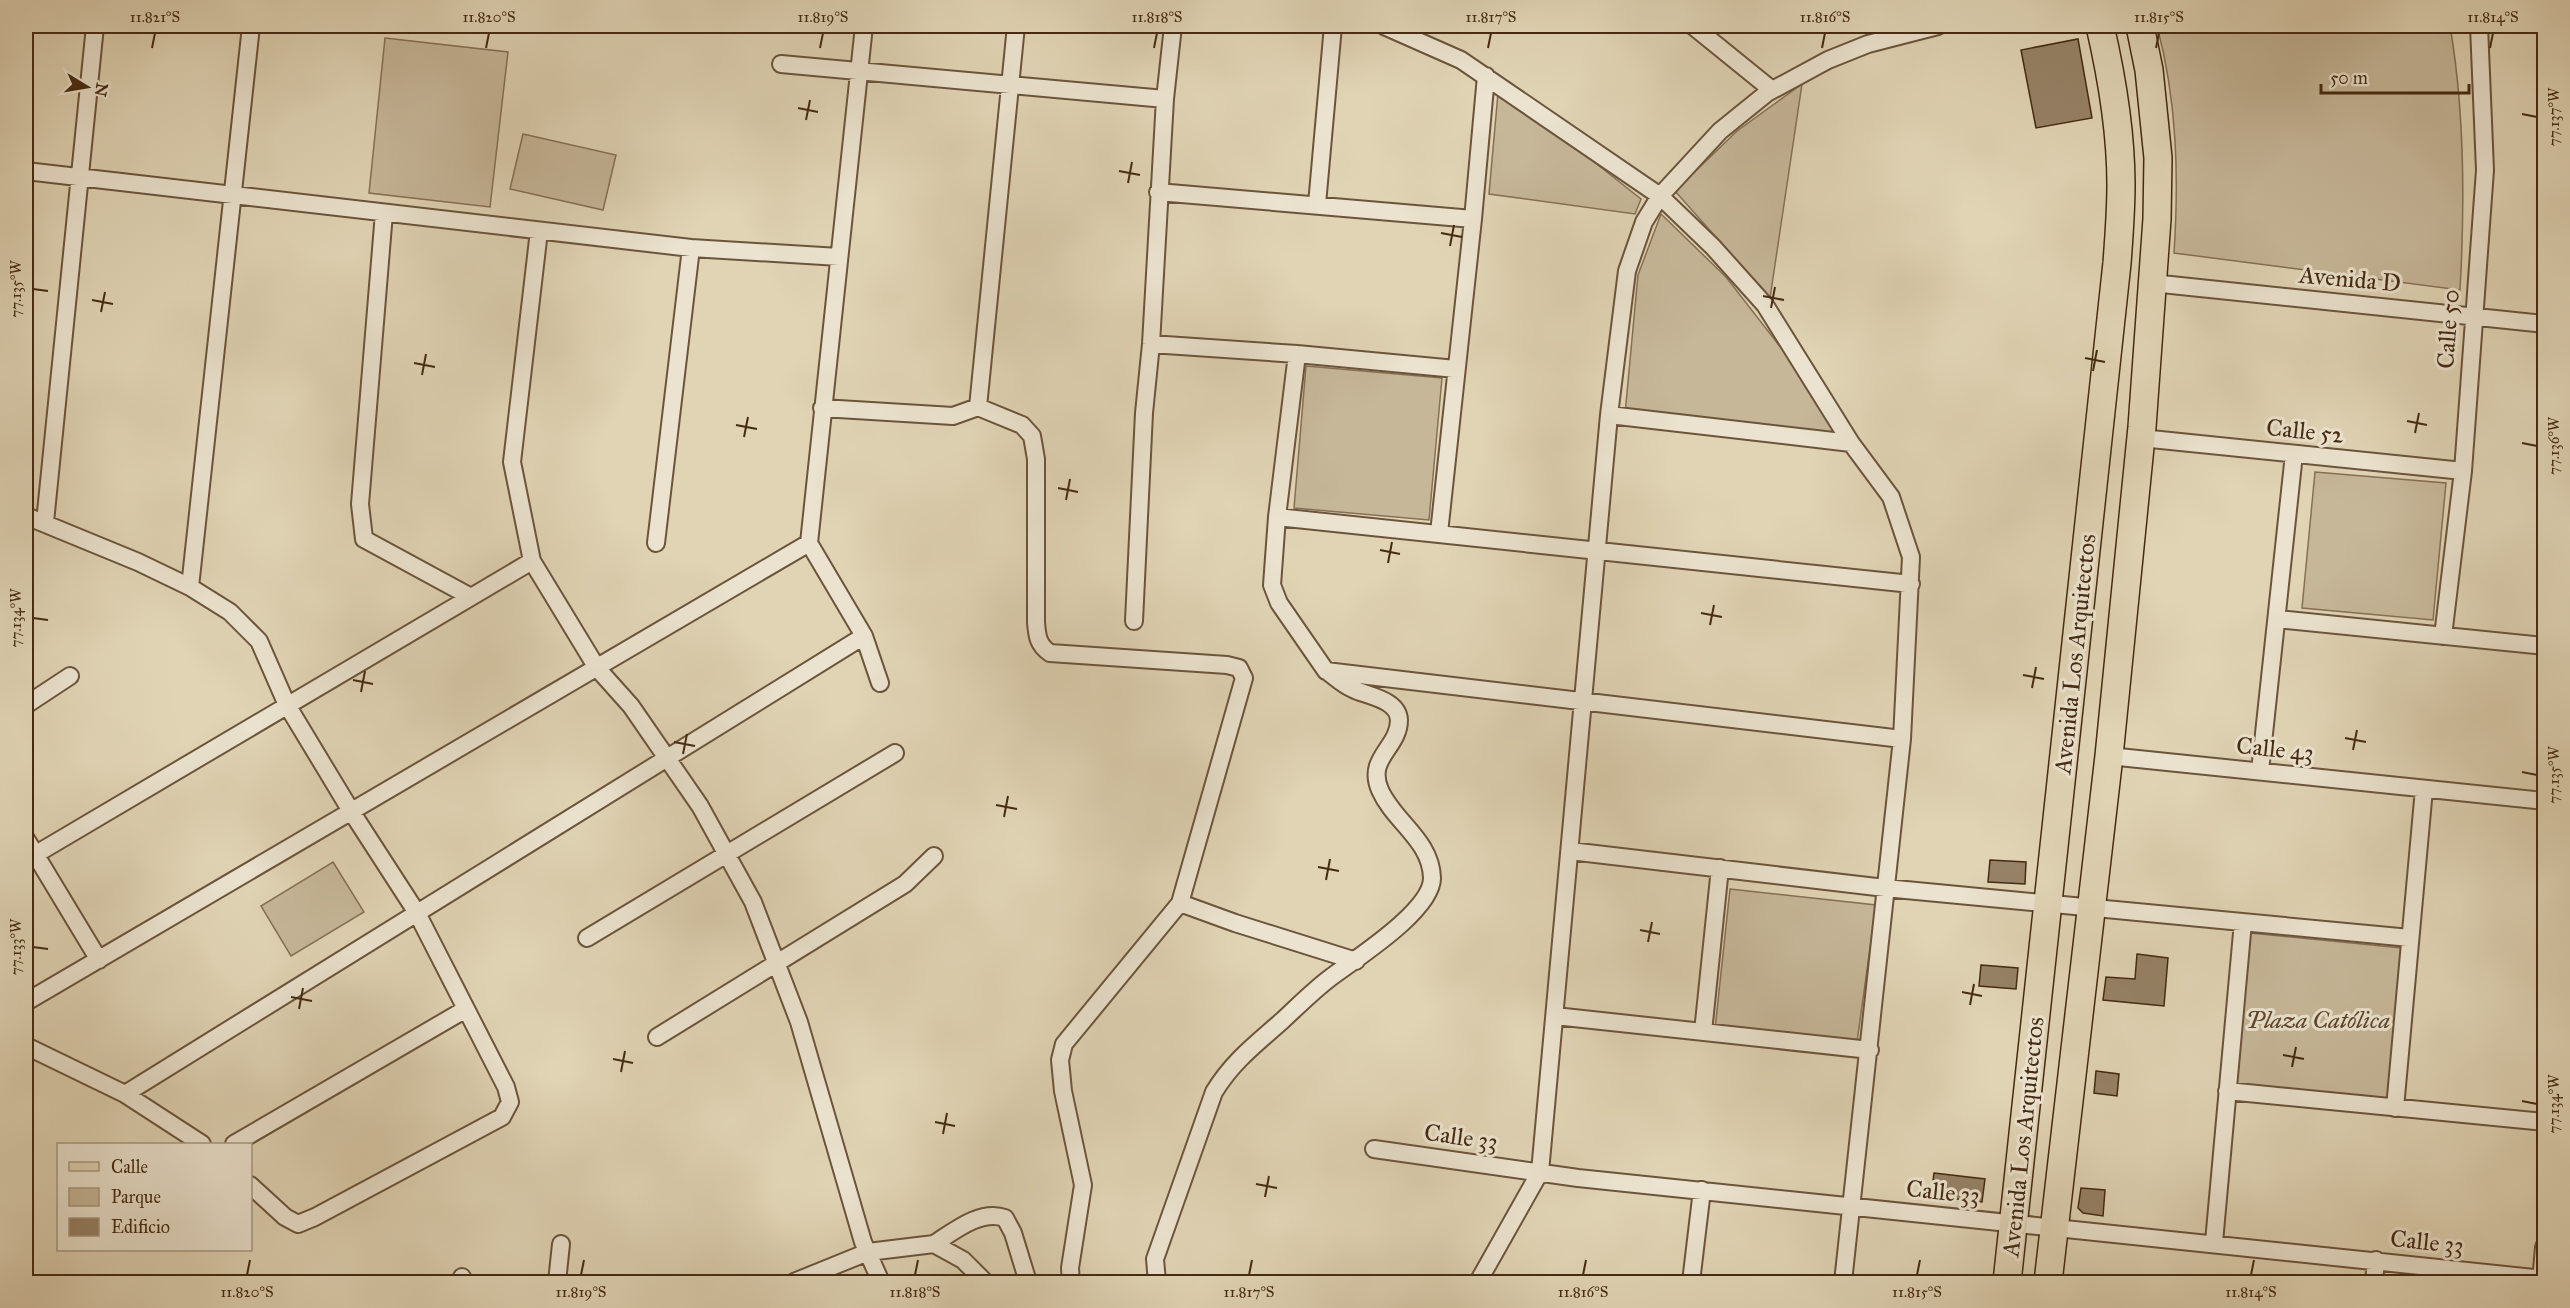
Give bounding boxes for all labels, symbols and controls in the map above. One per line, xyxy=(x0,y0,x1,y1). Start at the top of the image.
text: 11.821°S xyxy=(130,8,180,26)
text: 11.820°S xyxy=(462,8,516,26)
text: 11.819°S xyxy=(798,8,848,26)
text: 11.818°S xyxy=(1132,8,1182,26)
text: 11.817°S xyxy=(1466,8,1516,26)
text: 11.816°S xyxy=(1800,8,1850,26)
text: 11.815°S xyxy=(2134,8,2184,26)
text: 11.814°S xyxy=(2467,8,2519,26)
north arrow xyxy=(57,57,117,117)
scale bar xyxy=(2321,57,2470,95)
text: 50 m xyxy=(2330,67,2368,89)
text: N xyxy=(91,81,112,99)
text: 77.137°W xyxy=(2545,87,2563,146)
text: 77.135°W xyxy=(7,259,25,318)
street label: Avenida D xyxy=(2297,260,2402,298)
street label: Calle 50 xyxy=(2430,288,2466,370)
street label: Calle 52 xyxy=(2265,412,2345,450)
text: 77.136°W xyxy=(2545,416,2563,475)
street label: Avenida Los Arquitectos xyxy=(2047,533,2103,776)
text: 77.134°W xyxy=(7,588,25,647)
street label: Calle 43 xyxy=(2235,730,2315,768)
text: 77.135°W xyxy=(2545,745,2563,804)
text: 77.133°W xyxy=(7,918,25,975)
park label: Plaza Católica xyxy=(2246,1005,2390,1035)
street label: Avenida Los Arquitectos xyxy=(1995,1016,2051,1259)
text: 77.134°W xyxy=(2545,1074,2563,1133)
street label: Calle 33 xyxy=(1422,1117,1500,1157)
legend xyxy=(57,1143,252,1251)
text: Calle xyxy=(111,1156,148,1178)
street label: Calle 33 xyxy=(1905,1173,1981,1211)
text: Parque xyxy=(111,1186,161,1209)
text: Edificio xyxy=(111,1216,170,1238)
street label: Calle 33 xyxy=(2389,1223,2465,1261)
text: 11.820°S xyxy=(220,1283,274,1301)
text: 11.819°S xyxy=(556,1283,606,1301)
text: 11.818°S xyxy=(890,1283,940,1301)
text: 11.817°S xyxy=(1224,1283,1274,1301)
text: 11.816°S xyxy=(1558,1283,1608,1301)
text: 11.815°S xyxy=(1892,1283,1942,1301)
text: 11.814°S xyxy=(2225,1283,2277,1301)

